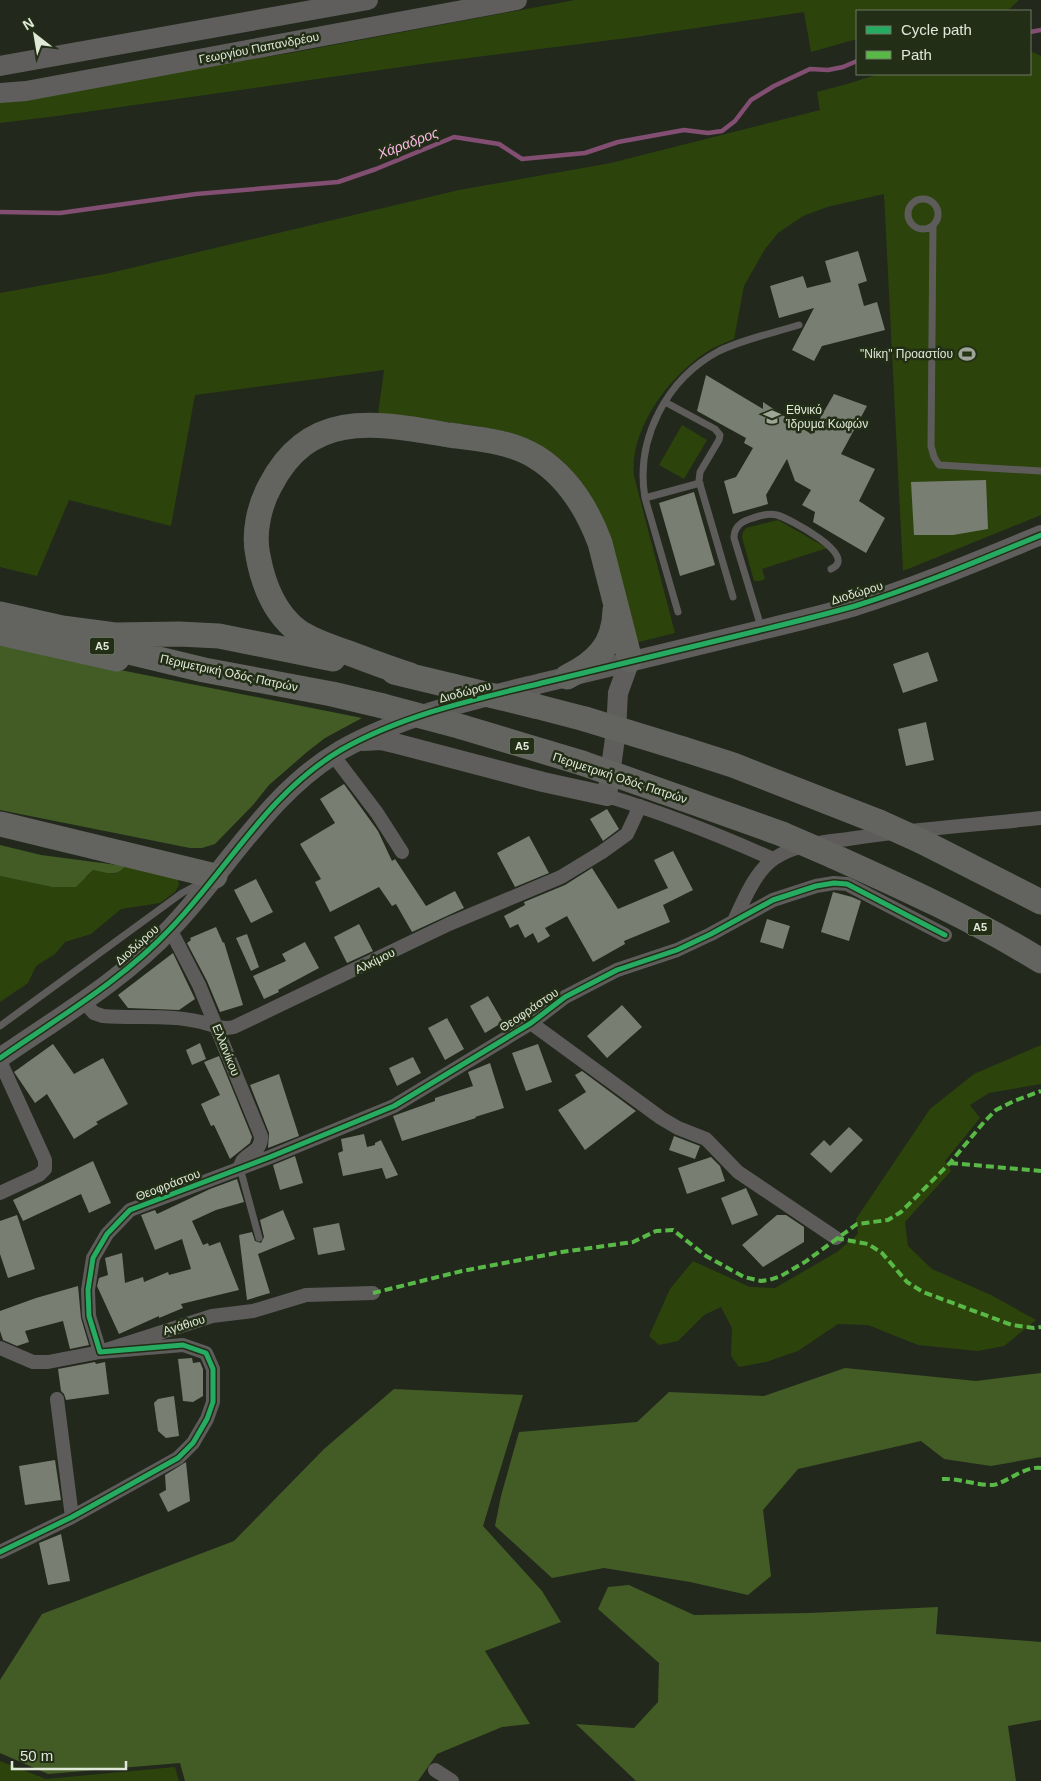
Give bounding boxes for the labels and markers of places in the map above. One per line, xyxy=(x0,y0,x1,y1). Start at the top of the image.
sports icon: "Νίκη" Προαστίου xyxy=(957,344,977,364)
place label: "Νίκη" Προαστίου xyxy=(860,347,953,361)
place label: Εθνικό Ίδρυμα Κωφών xyxy=(785,403,868,431)
school or university icon: Εθνικό Ίδρυμα Κωφών xyxy=(762,407,782,427)

